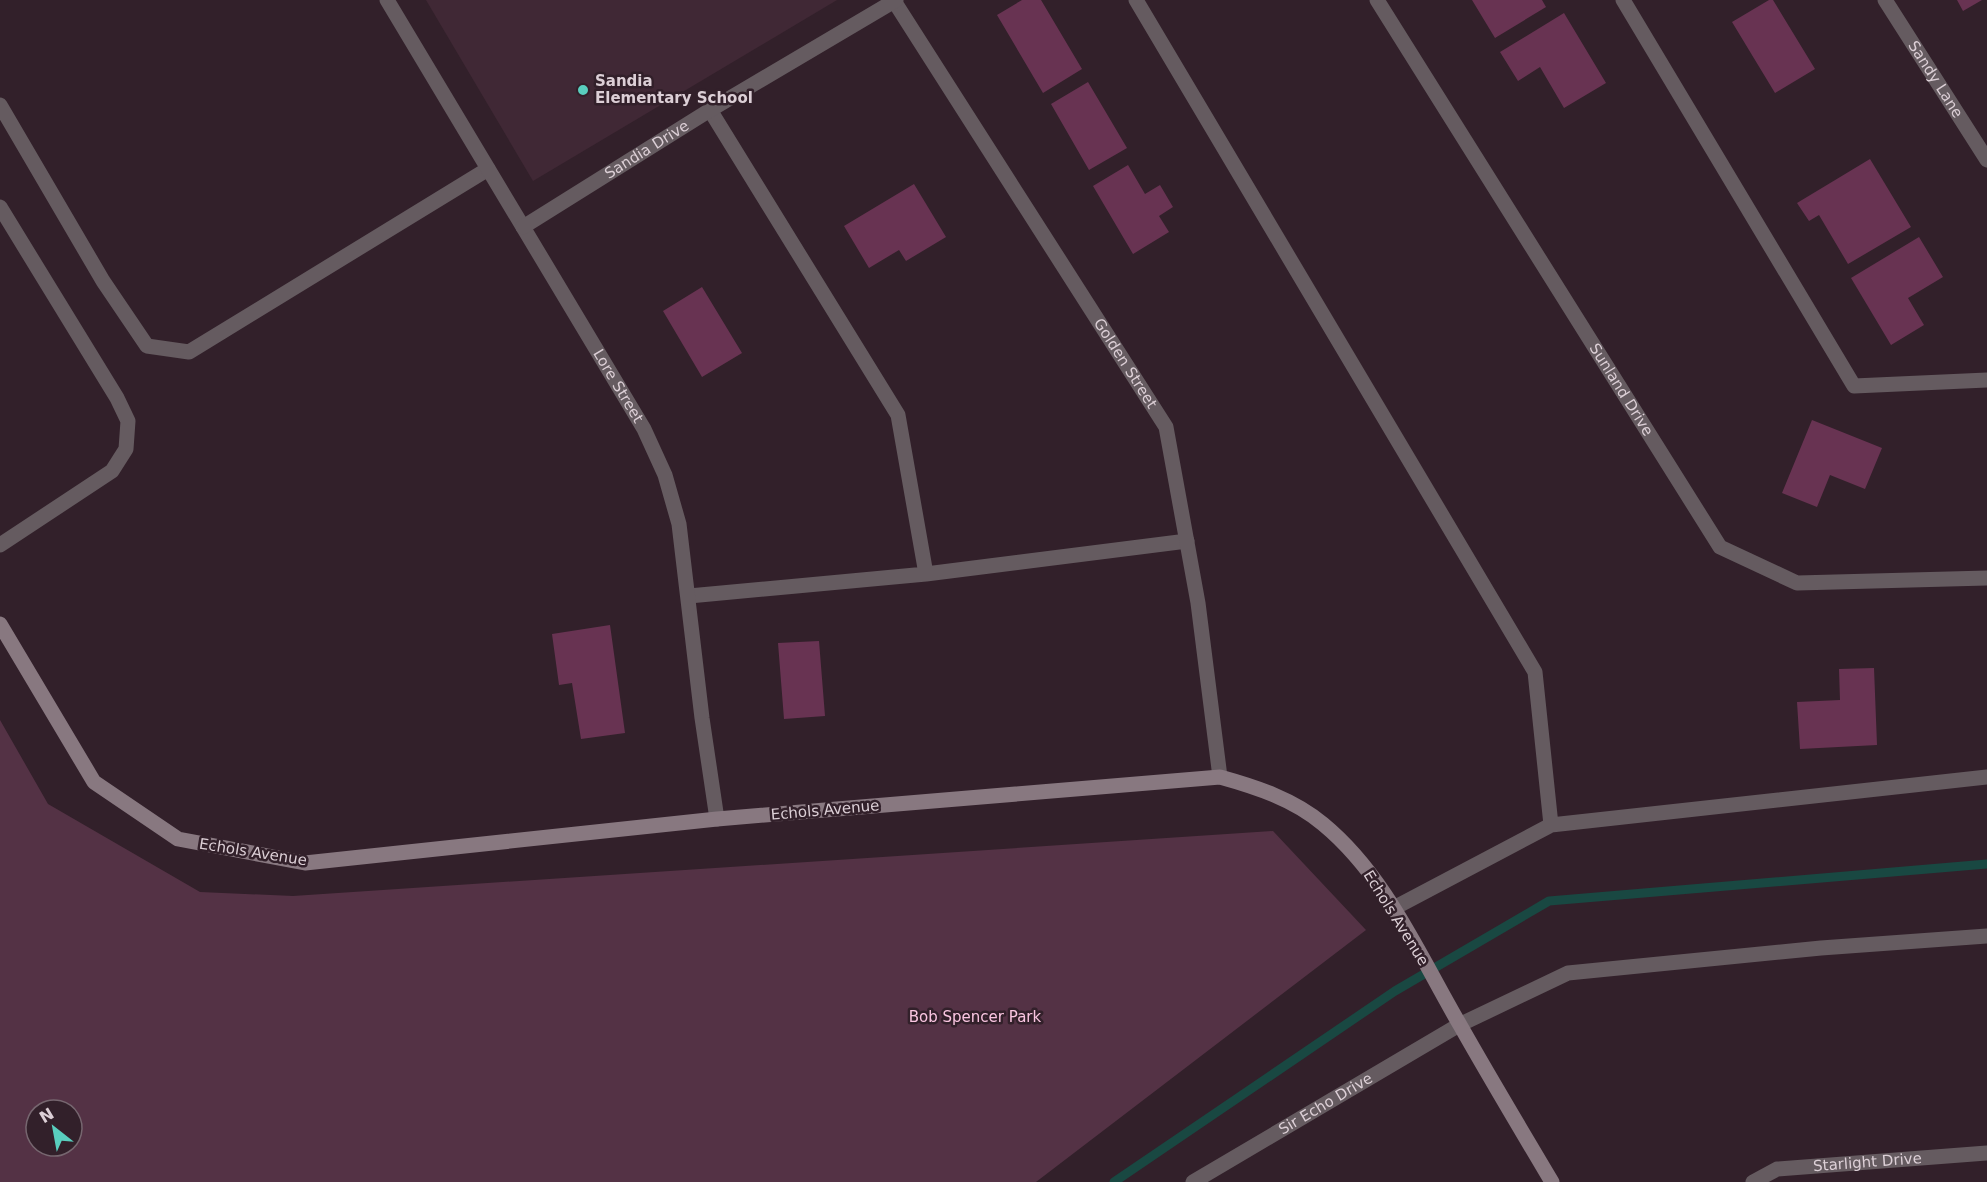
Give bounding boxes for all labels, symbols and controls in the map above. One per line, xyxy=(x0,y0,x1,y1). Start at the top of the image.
street label: Sandy Lane xyxy=(1904,37,1967,121)
place label: Sandia Elementary School xyxy=(595,72,753,107)
marker: Sandia Elementary School xyxy=(576,83,590,97)
street label: Sandia Drive xyxy=(601,116,692,183)
street label: Golden Street xyxy=(1090,315,1161,412)
street label: Sunland Drive xyxy=(1586,340,1657,439)
street label: Lore Street xyxy=(589,346,647,426)
street label: Echols Avenue xyxy=(770,796,880,824)
street label: Echols Avenue xyxy=(198,835,308,869)
street label: Echols Avenue xyxy=(1360,867,1432,969)
park label: Bob Spencer Park xyxy=(909,1008,1041,1026)
street label: Sir Echo Drive xyxy=(1275,1069,1376,1138)
north arrow xyxy=(24,1098,84,1158)
text: N xyxy=(36,1104,57,1127)
street label: Starlight Drive xyxy=(1812,1149,1922,1175)

